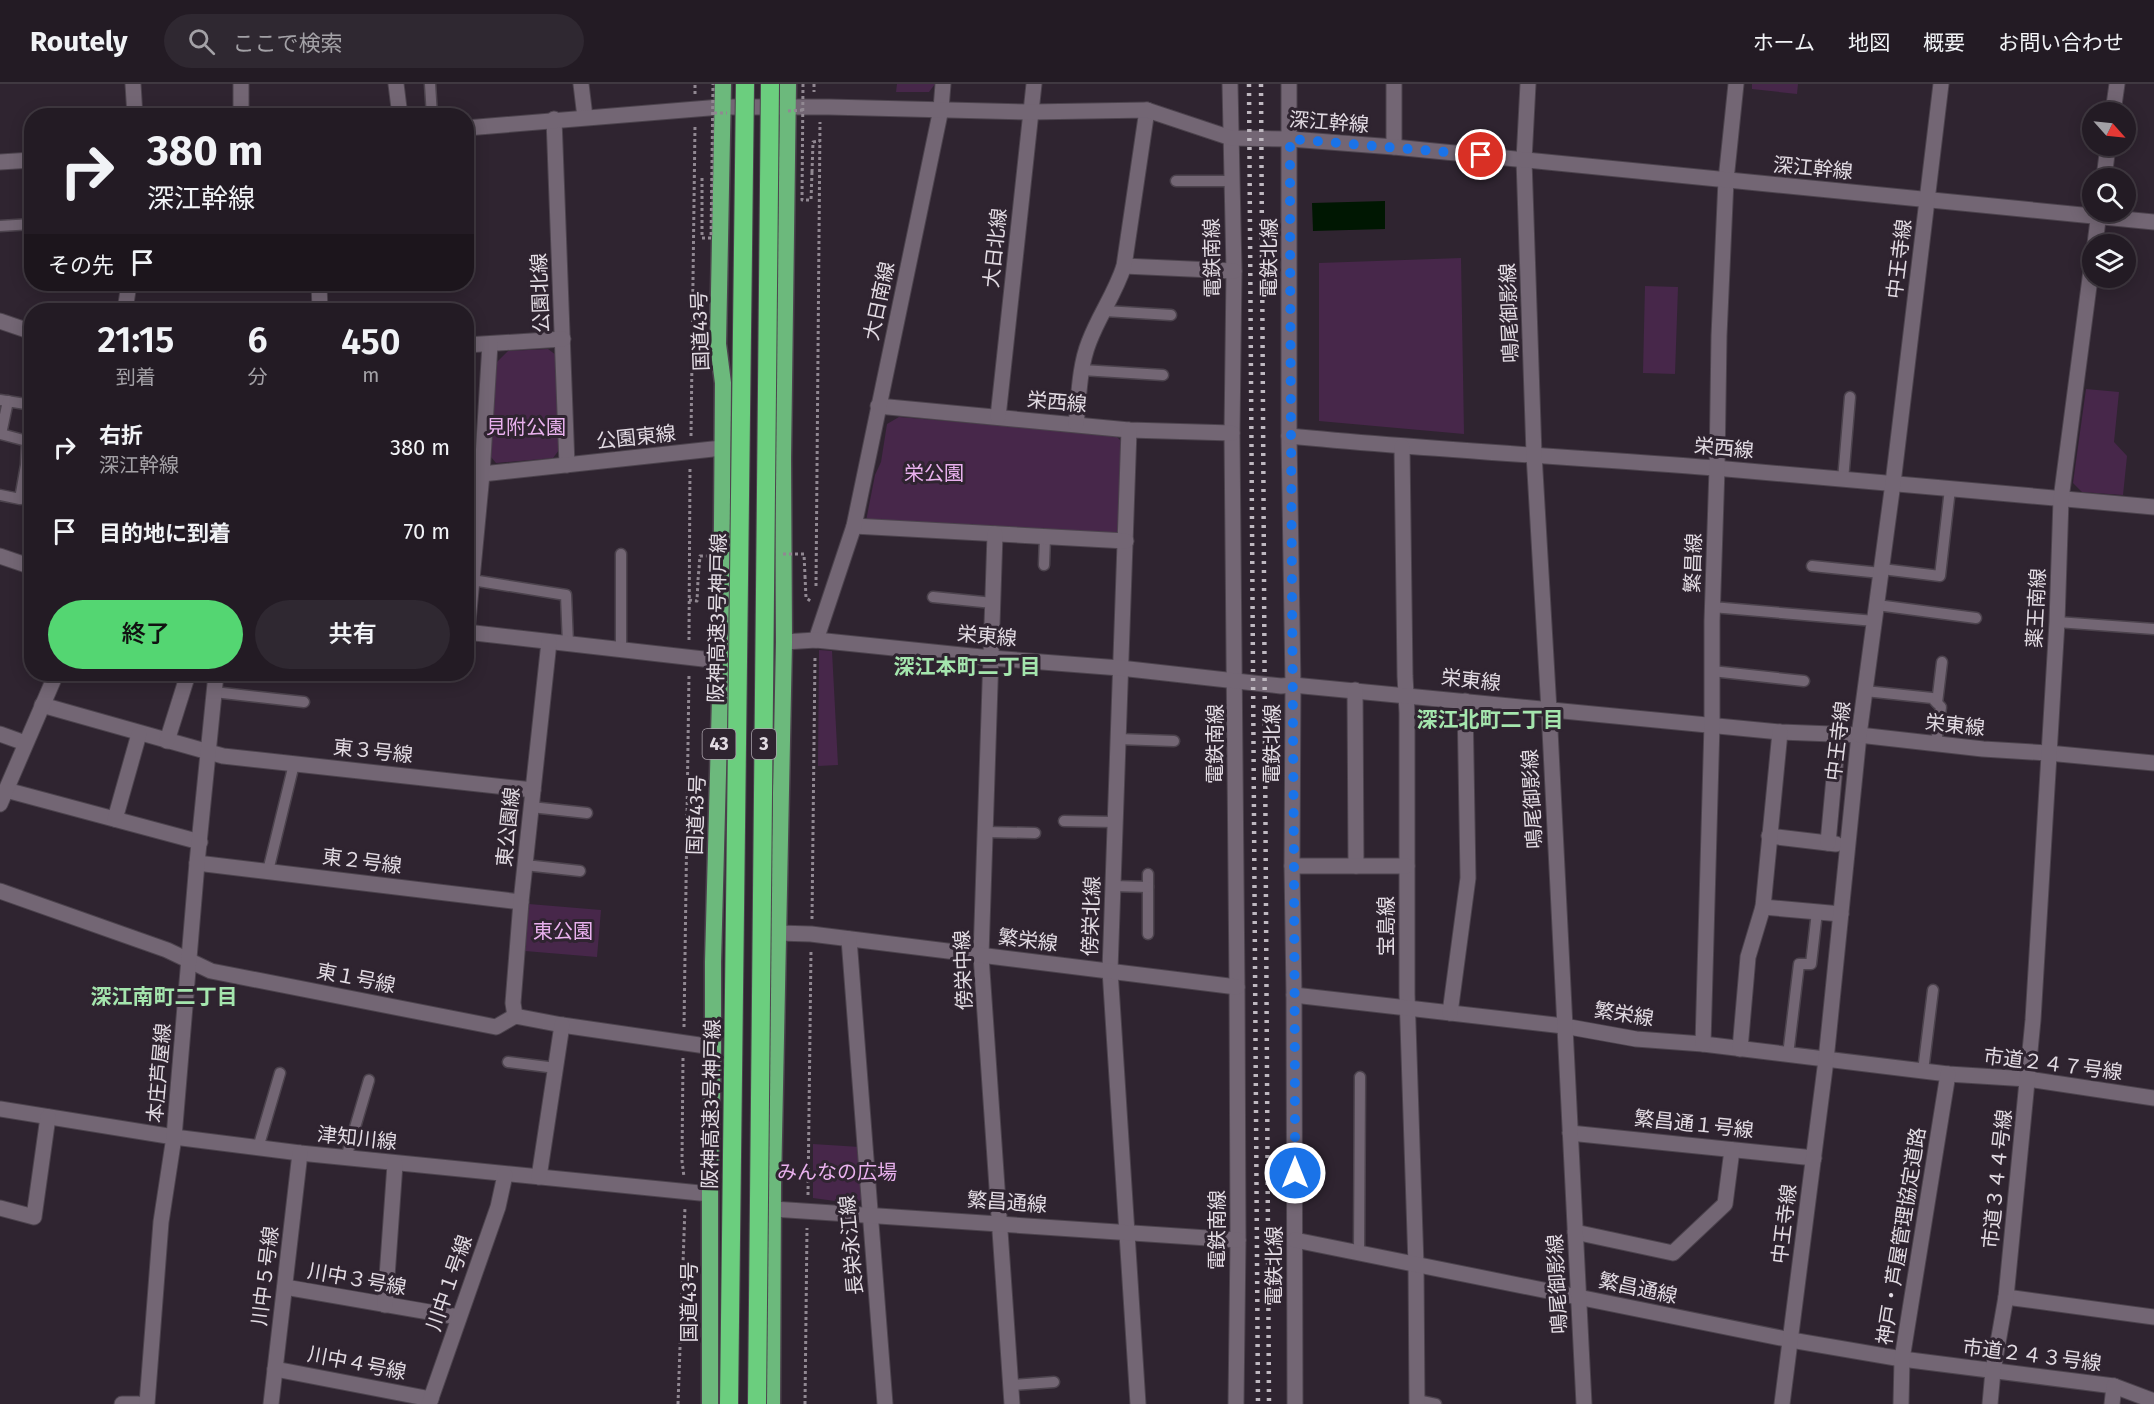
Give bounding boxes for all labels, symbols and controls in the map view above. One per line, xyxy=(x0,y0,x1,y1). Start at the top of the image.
search box xyxy=(164,14,584,68)
text: Routely xyxy=(30,25,128,58)
icon: search xyxy=(185,25,218,58)
text: ここで検索 xyxy=(233,30,343,57)
text: ホーム xyxy=(1753,30,1815,56)
text: 地図 xyxy=(1848,30,1890,56)
text: 概要 xyxy=(1923,30,1965,56)
text: お問い合わせ xyxy=(1998,30,2124,56)
north arrow xyxy=(2082,102,2136,156)
map controls xyxy=(2082,102,2136,288)
street label: 深江幹線 xyxy=(1288,107,1370,137)
text: 380 m xyxy=(147,126,263,176)
pin xyxy=(1455,129,1506,180)
icon: right xyxy=(48,132,126,210)
icon: arrive xyxy=(1464,138,1497,171)
street label: 深江幹線 xyxy=(1772,153,1854,183)
button: search xyxy=(2082,168,2136,222)
text: 深江幹線 xyxy=(147,183,255,215)
street label: 大日北線 xyxy=(979,207,1011,289)
street label: 電鉄南線 xyxy=(1199,218,1225,298)
street label: 電鉄北線 xyxy=(1257,218,1281,298)
street label: 中王寺線 xyxy=(1882,218,1916,300)
button: layers xyxy=(2082,234,2136,288)
icon: arrive xyxy=(126,246,159,279)
text: その先 xyxy=(48,252,114,279)
street label: 公園北線 xyxy=(527,253,553,333)
street label: 大日南線 xyxy=(859,259,899,343)
street label: 鳴尾御影線 xyxy=(1495,263,1523,363)
street label: 国道43号 xyxy=(687,290,713,372)
text: 21:15 xyxy=(97,318,174,362)
text: 6 xyxy=(248,318,268,362)
text: 450 xyxy=(341,320,401,364)
text: m xyxy=(362,363,379,387)
text: 到着 xyxy=(116,365,156,389)
text: 分 xyxy=(248,365,268,389)
street label: 栄西線 xyxy=(1026,387,1088,417)
park label: 見附公園 xyxy=(486,415,566,439)
street label: 公園東線 xyxy=(595,421,677,453)
text: 右折 xyxy=(99,422,143,449)
icon: right xyxy=(48,431,81,464)
street label: 栄西線 xyxy=(1693,433,1755,463)
text: 380 m xyxy=(390,434,450,461)
text: 深江幹線 xyxy=(99,453,179,477)
park label: 栄公園 xyxy=(904,461,964,485)
icon: arrive xyxy=(48,515,81,548)
text: 70 m xyxy=(404,518,450,545)
text: 目的地に到着 xyxy=(99,520,231,547)
street label: 阪神高速3号神戸線 xyxy=(704,533,730,703)
street label: 繁昌線 xyxy=(1680,533,1706,593)
street label: 薬王南線 xyxy=(2022,567,2050,649)
button: 終了 xyxy=(48,600,243,669)
button: 共有 xyxy=(255,600,450,669)
street label: 栄東線 xyxy=(956,621,1018,651)
district label: 深江本町二丁目 xyxy=(894,654,1041,680)
street label: 栄東線 xyxy=(1440,665,1502,695)
street label: 中王寺線 xyxy=(1821,700,1855,782)
street label: 電鉄南線 xyxy=(1203,704,1227,784)
street label: 電鉄北線 xyxy=(1260,704,1284,784)
district label: 深江北町二丁目 xyxy=(1417,707,1564,733)
street label: 栄東線 xyxy=(1924,710,1986,740)
road number: 43 xyxy=(702,729,736,759)
road number: 3 xyxy=(752,729,776,759)
street label: 東３号線 xyxy=(332,735,414,767)
street label: 鳴尾御影線 xyxy=(1517,748,1547,850)
street label: 国道43号 xyxy=(683,774,709,856)
street label: 東公園線 xyxy=(492,786,524,868)
street label: 東２号線 xyxy=(321,844,403,878)
street label: 傍栄北線 xyxy=(1078,876,1104,956)
street label: 宝島線 xyxy=(1374,896,1398,956)
park label: 東公園 xyxy=(533,919,593,943)
street label: 繁栄線 xyxy=(997,924,1059,956)
street label: 傍栄中線 xyxy=(950,930,976,1010)
street label: 東１号線 xyxy=(314,959,398,997)
district label: 深江南町二丁目 xyxy=(91,984,238,1010)
street label: 繁栄線 xyxy=(1592,997,1656,1031)
street label: 阪神高速3号神戸線 xyxy=(698,1019,724,1189)
street label: 本庄芦屋線 xyxy=(143,1022,175,1124)
street label: 市道２４７号線 xyxy=(1982,1044,2124,1084)
street label: 繁昌通１号線 xyxy=(1633,1106,1755,1142)
street label: 市道３４４号線 xyxy=(1978,1108,2016,1250)
street label: 津知川線 xyxy=(316,1122,398,1154)
street label: 神戸・芦屋管理協定道路 xyxy=(1872,1125,1930,1347)
position arrow xyxy=(1263,1141,1327,1205)
park label: みんなの広場 xyxy=(777,1160,897,1184)
street label: 中王寺線 xyxy=(1767,1183,1801,1265)
street label: 繁昌通線 xyxy=(966,1187,1048,1217)
street label: 電鉄南線 xyxy=(1205,1190,1229,1270)
street label: 長栄永江線 xyxy=(835,1194,867,1296)
street label: 川中５号線 xyxy=(247,1225,283,1327)
street label: 電鉄北線 xyxy=(1262,1226,1286,1306)
street label: 川中１号線 xyxy=(421,1232,477,1334)
street label: 鳴尾御影線 xyxy=(1542,1233,1572,1335)
street label: 川中３号線 xyxy=(306,1258,408,1300)
street label: 国道43号 xyxy=(677,1262,701,1342)
street label: 繁昌通線 xyxy=(1596,1268,1680,1308)
street label: 市道２４３号線 xyxy=(1961,1335,2103,1375)
street label: 川中４号線 xyxy=(306,1342,408,1384)

